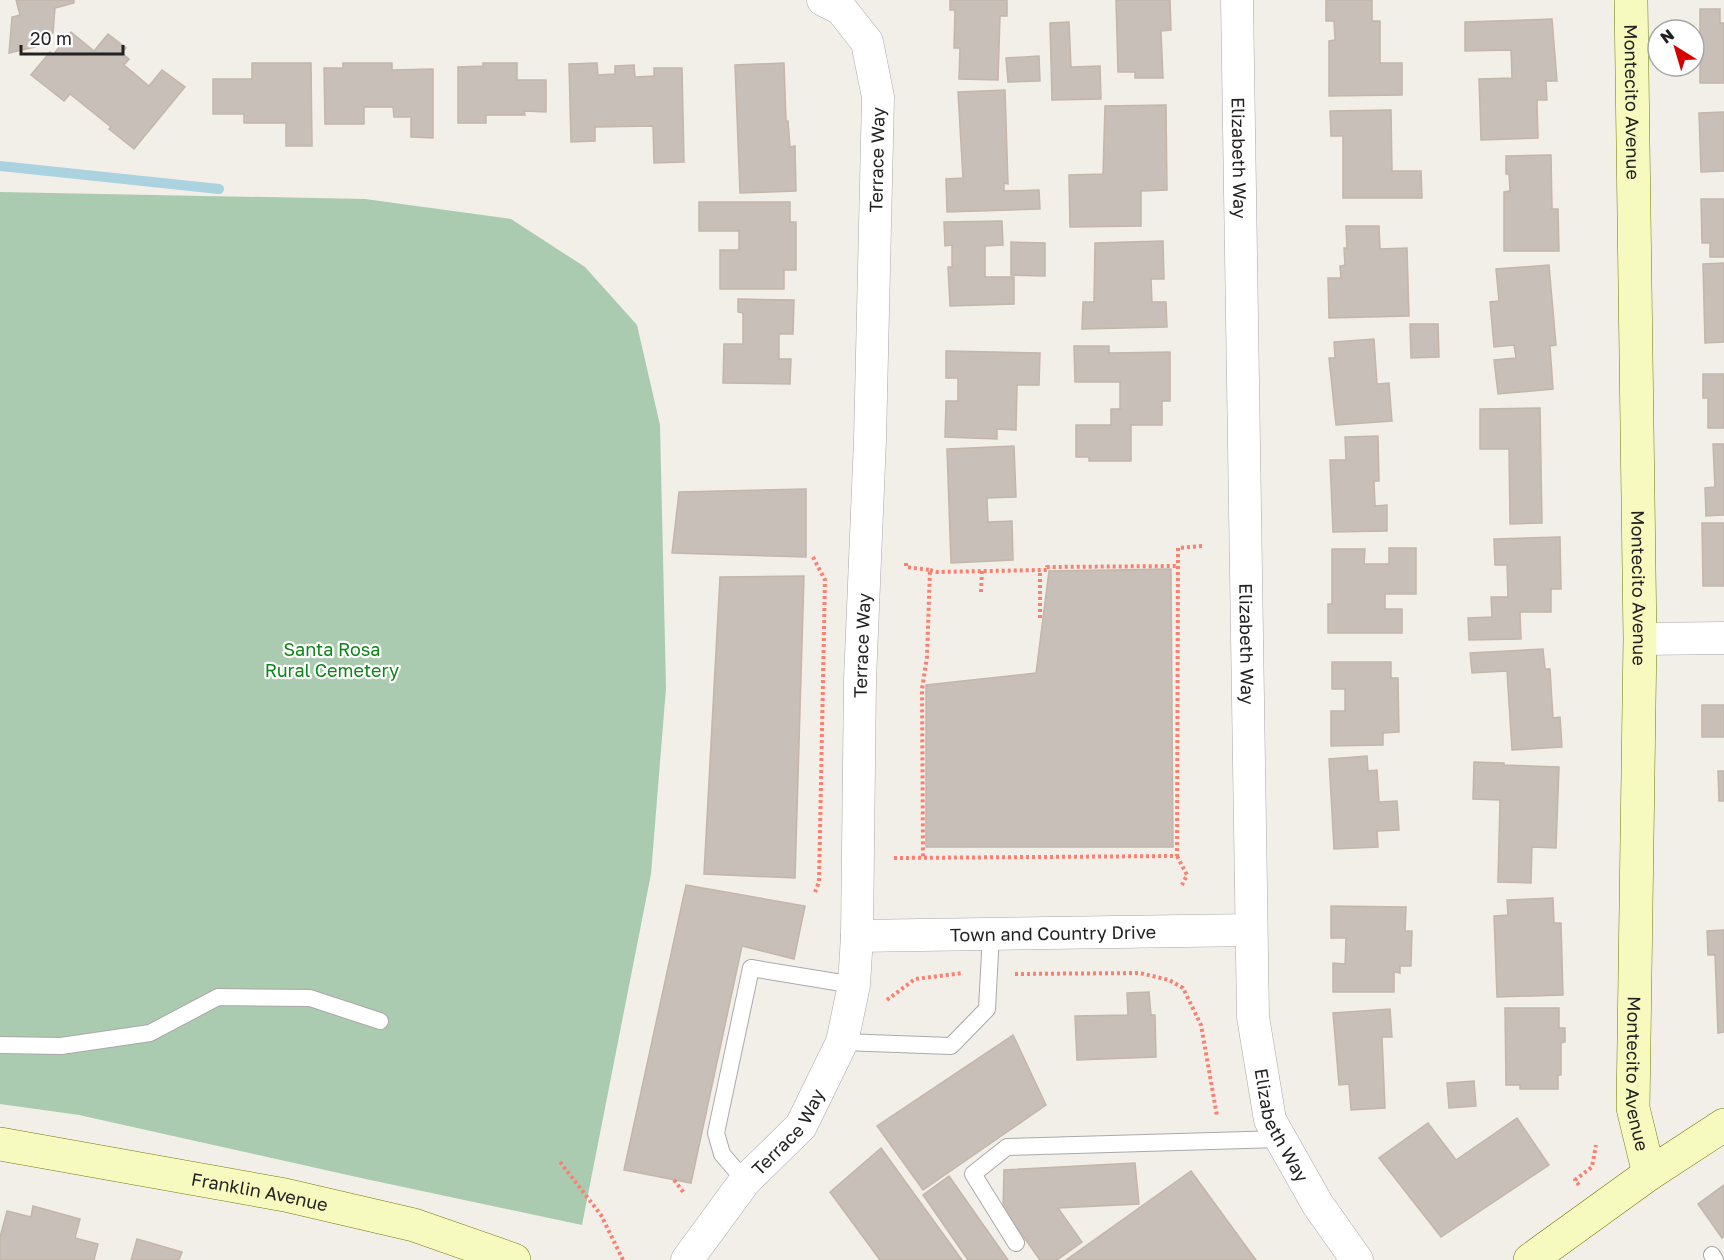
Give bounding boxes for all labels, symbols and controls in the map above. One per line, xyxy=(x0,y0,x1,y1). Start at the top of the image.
scale bar xyxy=(21,18,123,56)
north arrow xyxy=(1646,18,1706,78)
street label: Montecito Avenue xyxy=(1620,24,1645,180)
text: N xyxy=(1656,24,1678,48)
text: 20 m xyxy=(30,27,72,49)
street label: Elizabeth Way xyxy=(1228,97,1251,219)
street label: Terrace Way xyxy=(864,107,889,212)
street label: Montecito Avenue xyxy=(1627,510,1651,666)
street label: Elizabeth Way xyxy=(1235,583,1259,705)
street label: Terrace Way xyxy=(849,592,875,698)
park label: Santa Rosa Rural Cemetery xyxy=(265,638,399,681)
street label: Town and Country Drive xyxy=(950,920,1156,946)
street label: Montecito Avenue xyxy=(1622,996,1654,1153)
street label: Elizabeth Way xyxy=(1251,1067,1314,1186)
street label: Terrace Way xyxy=(747,1085,828,1179)
street label: Franklin Avenue xyxy=(190,1167,330,1216)

